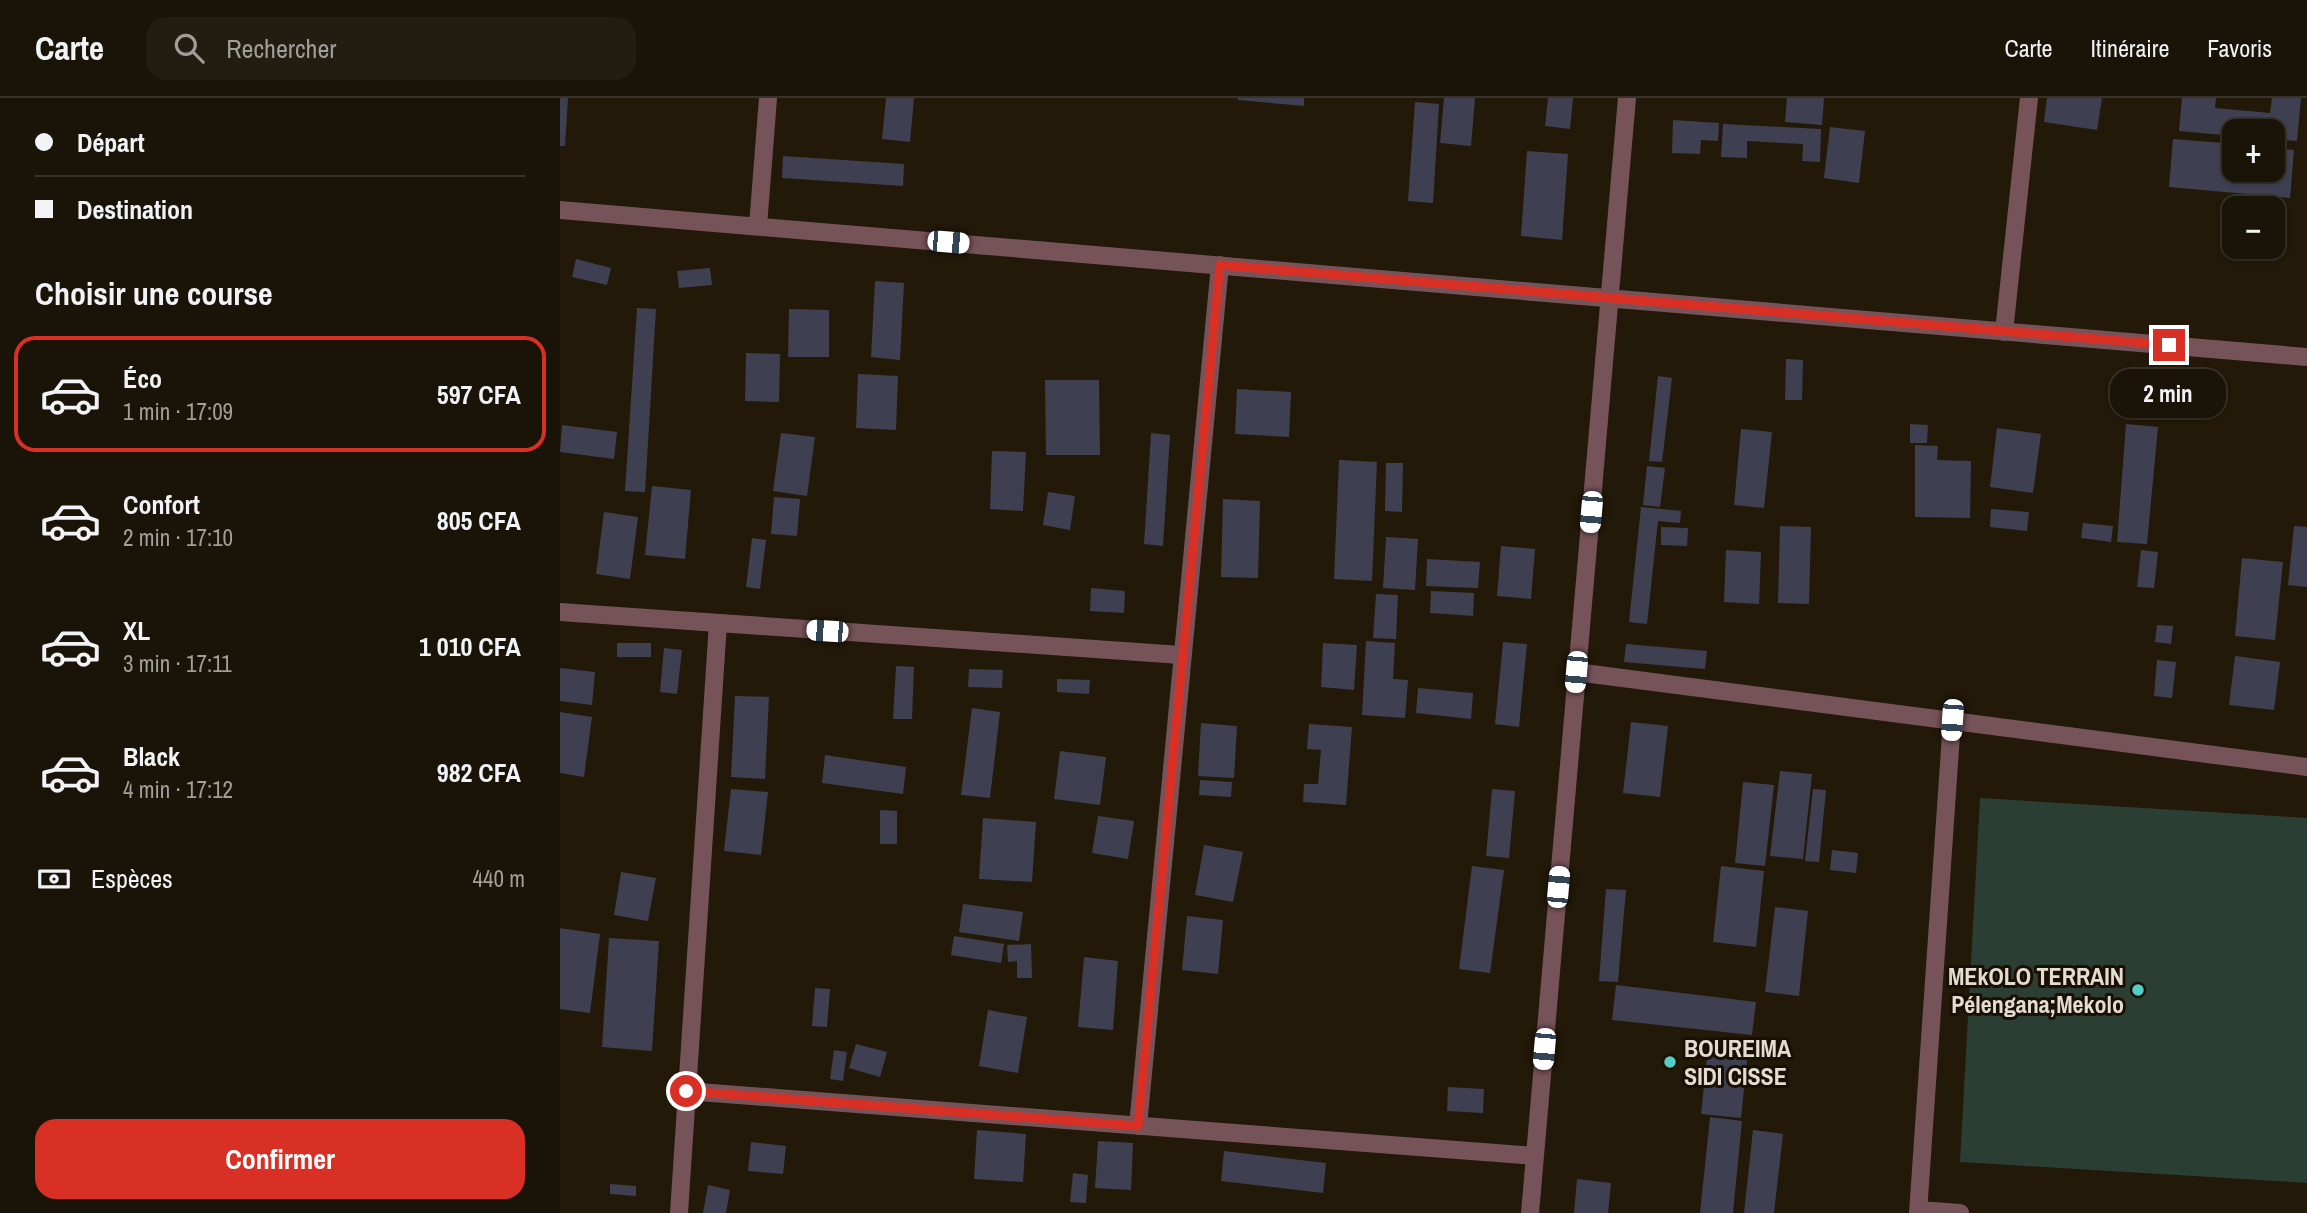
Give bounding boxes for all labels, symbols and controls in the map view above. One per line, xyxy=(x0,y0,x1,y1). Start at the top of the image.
search box xyxy=(146,17,636,80)
text: Carte xyxy=(35,26,104,70)
icon: search xyxy=(170,29,208,67)
text: Rechercher xyxy=(226,31,336,66)
text: Carte xyxy=(2004,32,2053,64)
text: Itinéraire xyxy=(2091,32,2169,64)
text: Favoris xyxy=(2207,32,2272,64)
map controls xyxy=(2222,119,2285,259)
button: + xyxy=(2222,119,2285,182)
text: Départ xyxy=(77,125,145,160)
text: Destination xyxy=(77,192,193,227)
button: − xyxy=(2222,196,2285,259)
car xyxy=(927,230,970,254)
text: Choisir une course xyxy=(35,272,273,315)
route end xyxy=(2153,329,2185,361)
text: Éco xyxy=(123,361,162,396)
icon: car xyxy=(39,363,102,426)
callout: 2 min xyxy=(2111,370,2227,418)
text: 597 CFA xyxy=(437,377,521,412)
text: 2 min xyxy=(2143,378,2193,409)
text: 1 min · 17:09 xyxy=(123,396,233,427)
text: Confort xyxy=(123,487,200,522)
icon: car xyxy=(39,489,102,552)
car xyxy=(1579,490,1604,534)
text: 805 CFA xyxy=(437,503,521,538)
text: 2 min · 17:10 xyxy=(123,522,233,553)
text: XL xyxy=(123,613,150,648)
icon: car xyxy=(39,615,102,678)
car xyxy=(806,619,849,643)
text: 1 010 CFA xyxy=(419,629,521,664)
text: 3 min · 17:11 xyxy=(123,648,232,679)
car xyxy=(1564,650,1589,694)
car xyxy=(1941,698,1964,742)
text: Black xyxy=(123,739,180,774)
icon: car xyxy=(39,741,102,804)
text: 982 CFA xyxy=(437,755,521,790)
text: 4 min · 17:12 xyxy=(123,774,233,805)
icon: cash xyxy=(35,860,73,898)
text: Espèces xyxy=(91,861,173,896)
text: 440 m xyxy=(473,863,525,894)
car xyxy=(1546,865,1571,909)
place label: MEkOLO TERRAIN Pélengana;Mekolo xyxy=(1948,960,2124,1020)
marker: MEkOLO TERRAIN Pélengana;Mekolo xyxy=(2130,982,2146,998)
car xyxy=(1532,1027,1557,1071)
place label: BOUREIMA SIDI CISSE xyxy=(1684,1032,1792,1092)
marker: BOUREIMA SIDI CISSE xyxy=(1662,1054,1678,1070)
route start xyxy=(670,1075,702,1107)
button: Confirmer xyxy=(35,1119,525,1199)

